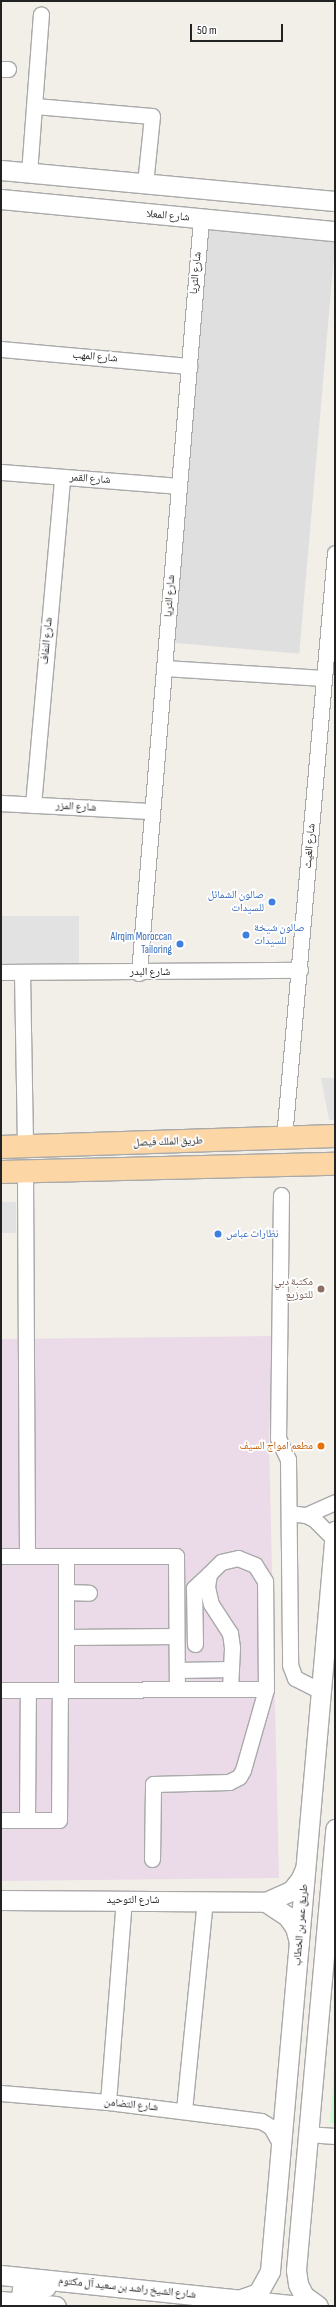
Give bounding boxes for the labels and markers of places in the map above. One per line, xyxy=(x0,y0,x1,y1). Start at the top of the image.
place label: صالون الشمائل للسيدات xyxy=(208,889,264,915)
marker: صالون الشمائل للسيدات xyxy=(267,897,277,907)
place label: صالون شيخة للسيدات xyxy=(254,922,305,948)
marker: صالون شيخة للسيدات xyxy=(241,930,251,940)
place label: Alrqim Moroccan Tailoring xyxy=(110,931,172,957)
marker: Alrqim Moroccan Tailoring xyxy=(175,939,185,949)
place label: نظارات عباس xyxy=(226,1227,279,1241)
marker: نظارات عباس xyxy=(213,1229,223,1239)
place label: مكتبة دبي للتوزيع xyxy=(274,1276,313,1302)
marker: مكتبة دبي للتوزيع xyxy=(316,1284,326,1294)
place label: مطعم امواج السيف xyxy=(240,1439,313,1453)
marker: مطعم امواج السيف xyxy=(316,1441,326,1451)

